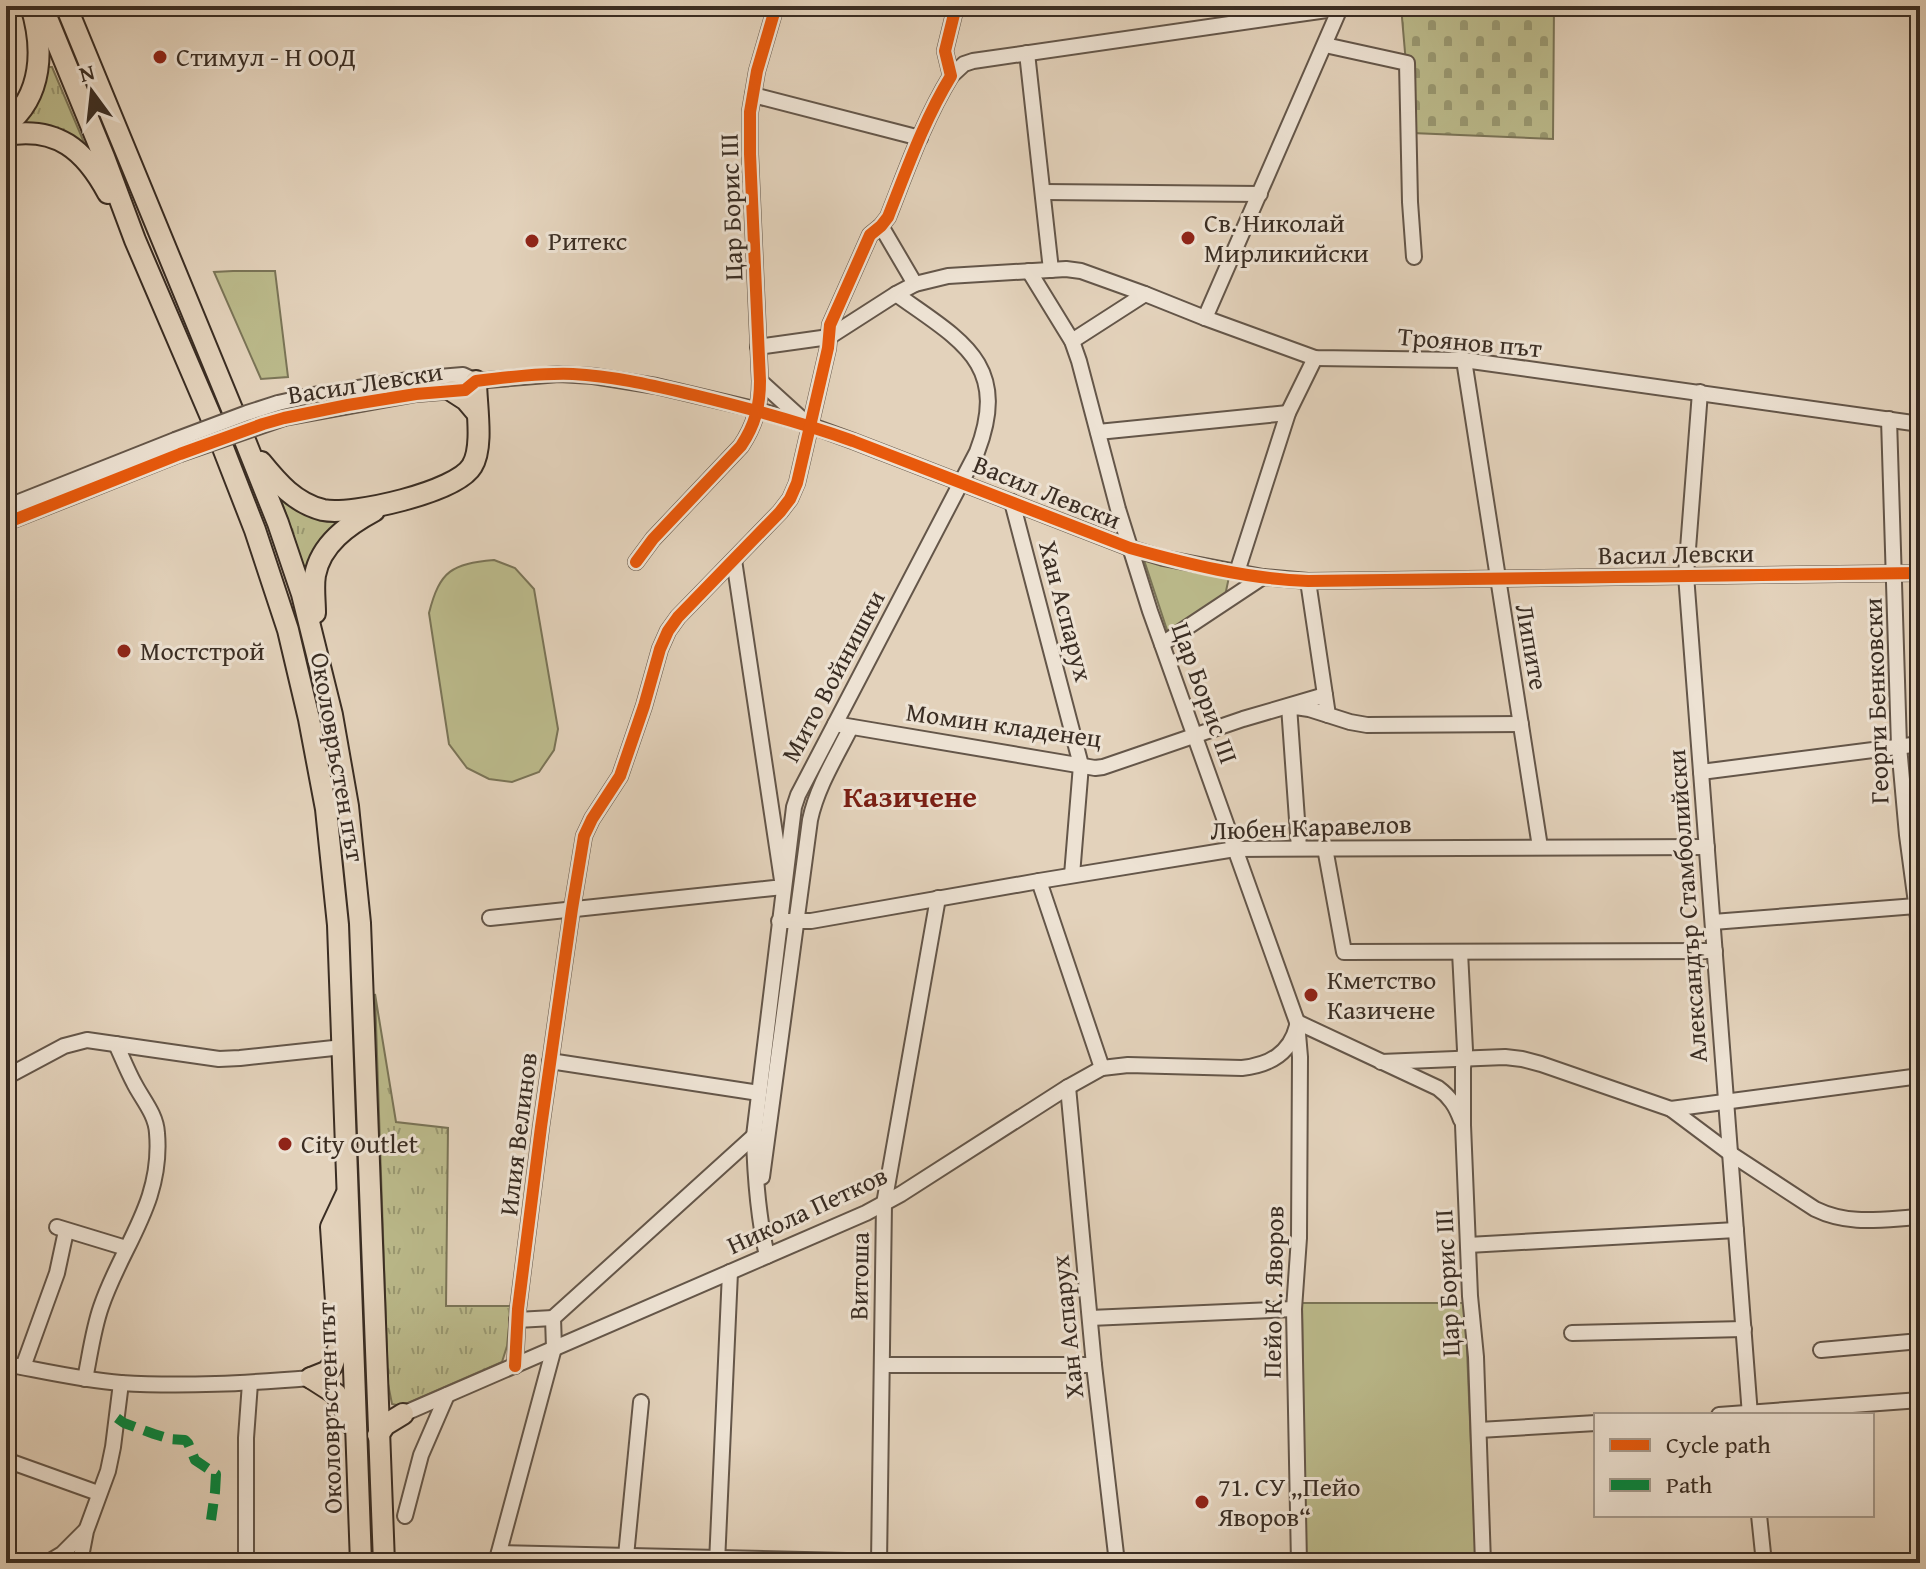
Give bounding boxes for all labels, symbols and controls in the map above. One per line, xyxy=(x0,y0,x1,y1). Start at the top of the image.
place label: Стимул - Н ООД xyxy=(176,37,356,76)
marker: Стимул - Н ООД xyxy=(151,48,169,66)
north arrow xyxy=(52,52,132,132)
text: N xyxy=(76,55,98,90)
street label: Цар Борис III xyxy=(708,133,753,281)
place label: Св. Николай Мирликийски xyxy=(1204,203,1369,272)
place label: Ритекс xyxy=(548,221,627,260)
marker: Св. Николай Мирликийски xyxy=(1179,229,1197,247)
marker: Ритекс xyxy=(523,232,541,250)
street label: Троянов път xyxy=(1396,316,1544,367)
street label: Васил Левски xyxy=(285,351,445,414)
street label: Васил Левски xyxy=(967,444,1127,539)
street label: Васил Левски xyxy=(1598,533,1754,574)
street label: Хан Аспарух xyxy=(1029,536,1104,686)
street label: Мито Войнишки xyxy=(771,583,894,769)
street label: Георги Бенковски xyxy=(1852,597,1899,805)
street label: Липите xyxy=(1506,601,1559,693)
street label: Цар Борис III xyxy=(1162,617,1249,769)
place label: Мостстрой xyxy=(140,631,265,670)
marker: Мостстрой xyxy=(115,642,133,660)
street label: Околовръстен път xyxy=(301,649,376,865)
street label: Момин кладенец xyxy=(904,691,1105,758)
street label: Александър Стамболийски xyxy=(1656,748,1717,1064)
district label: Казичене xyxy=(843,774,977,818)
street label: Любен Каравелов xyxy=(1210,803,1412,850)
place label: Кметство Казичене xyxy=(1327,960,1436,1029)
marker: Кметство Казичене xyxy=(1302,986,1320,1004)
street label: Илия Велинов xyxy=(488,1050,547,1218)
place label: City Outlet xyxy=(301,1124,418,1163)
marker: City Outlet xyxy=(276,1135,294,1153)
street label: Никола Петков xyxy=(720,1155,893,1264)
street label: Пейо К. Яворов xyxy=(1251,1205,1294,1379)
street label: Цар Борис III xyxy=(1423,1208,1470,1358)
street label: Витоша xyxy=(838,1231,879,1320)
street label: Хан Аспарух xyxy=(1039,1253,1093,1401)
street label: Околовръстен път xyxy=(305,1301,352,1515)
legend xyxy=(1594,1413,1874,1517)
text: Cycle path xyxy=(1666,1427,1771,1462)
place label: 71. СУ „Пейо Яворов“ xyxy=(1217,1467,1361,1536)
text: Path xyxy=(1666,1467,1713,1502)
marker: 71. СУ „Пейо Яворов“ xyxy=(1193,1493,1211,1511)

